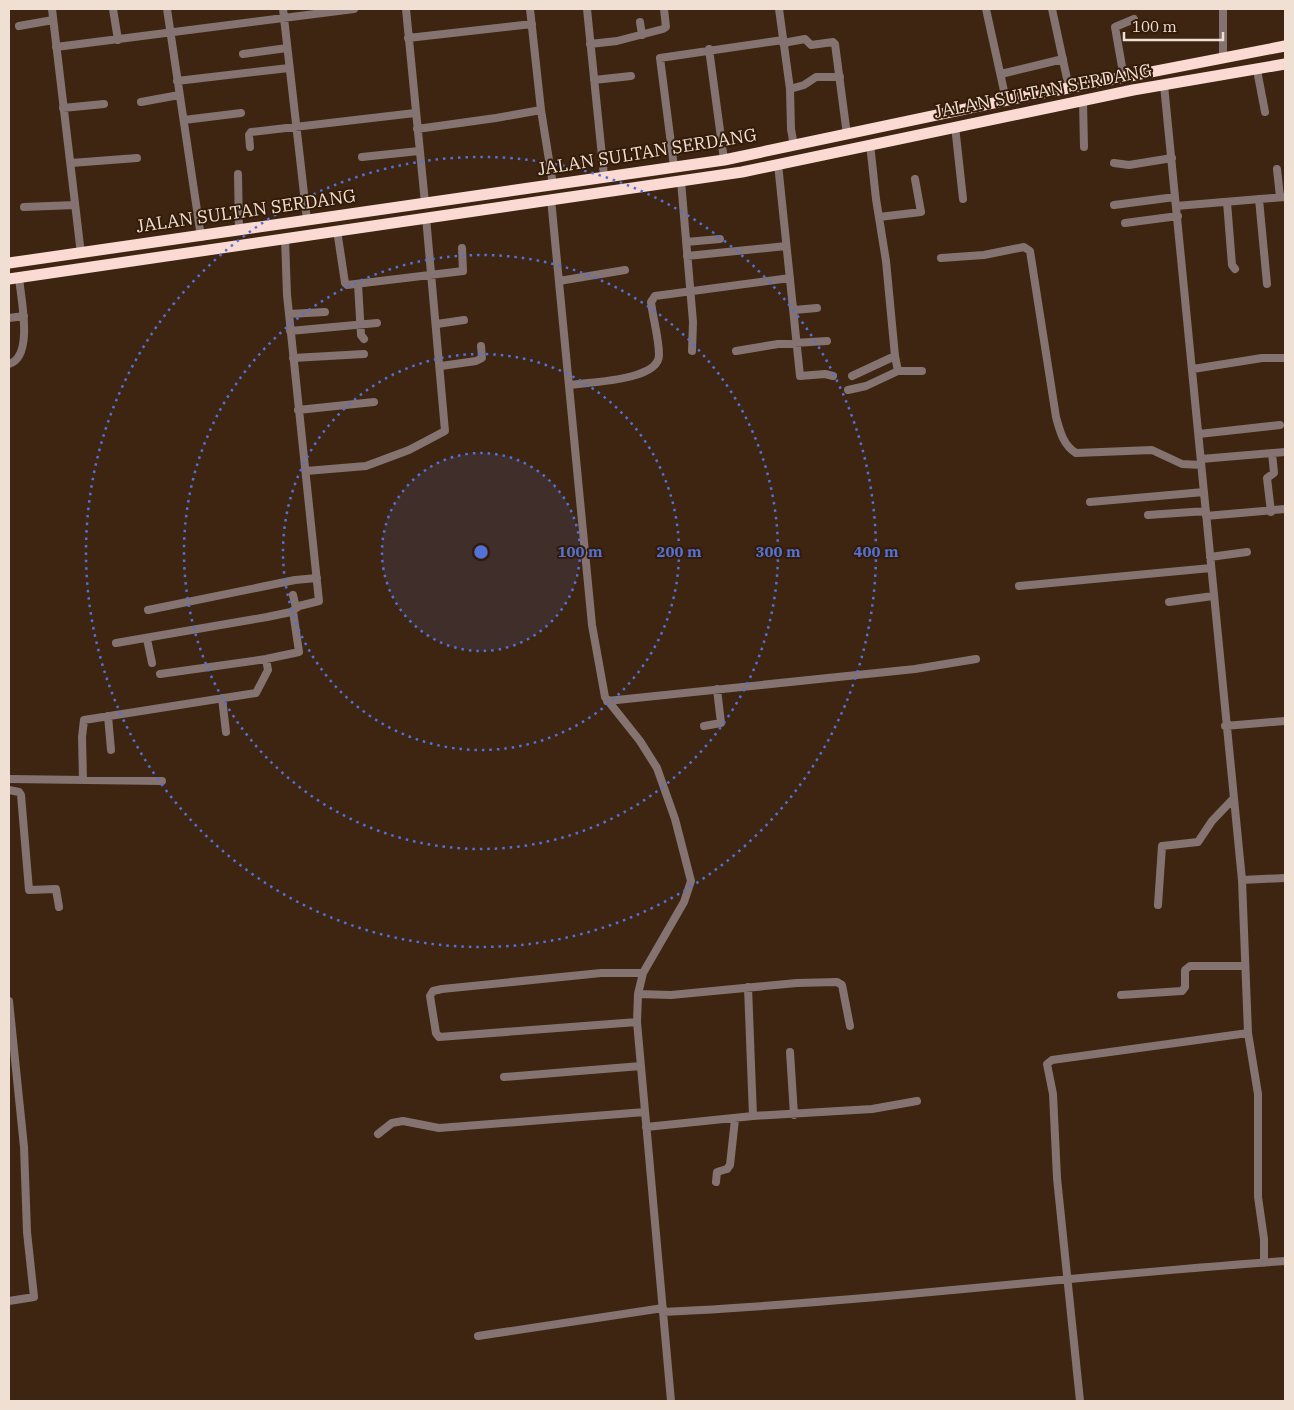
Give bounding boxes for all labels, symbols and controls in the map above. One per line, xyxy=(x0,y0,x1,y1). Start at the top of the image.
scale bar xyxy=(1124,10,1223,42)
text: 100 m xyxy=(1132,17,1177,36)
street label: JALAN SULTAN SERDANG xyxy=(932,58,1154,123)
street label: JALAN SULTAN SERDANG xyxy=(536,123,758,180)
street label: JALAN SULTAN SERDANG xyxy=(134,184,357,237)
text: 100 m xyxy=(557,542,603,561)
text: 200 m xyxy=(656,542,702,561)
text: 300 m xyxy=(755,542,801,561)
text: 400 m xyxy=(853,542,899,561)
centre of rings xyxy=(472,543,490,561)

